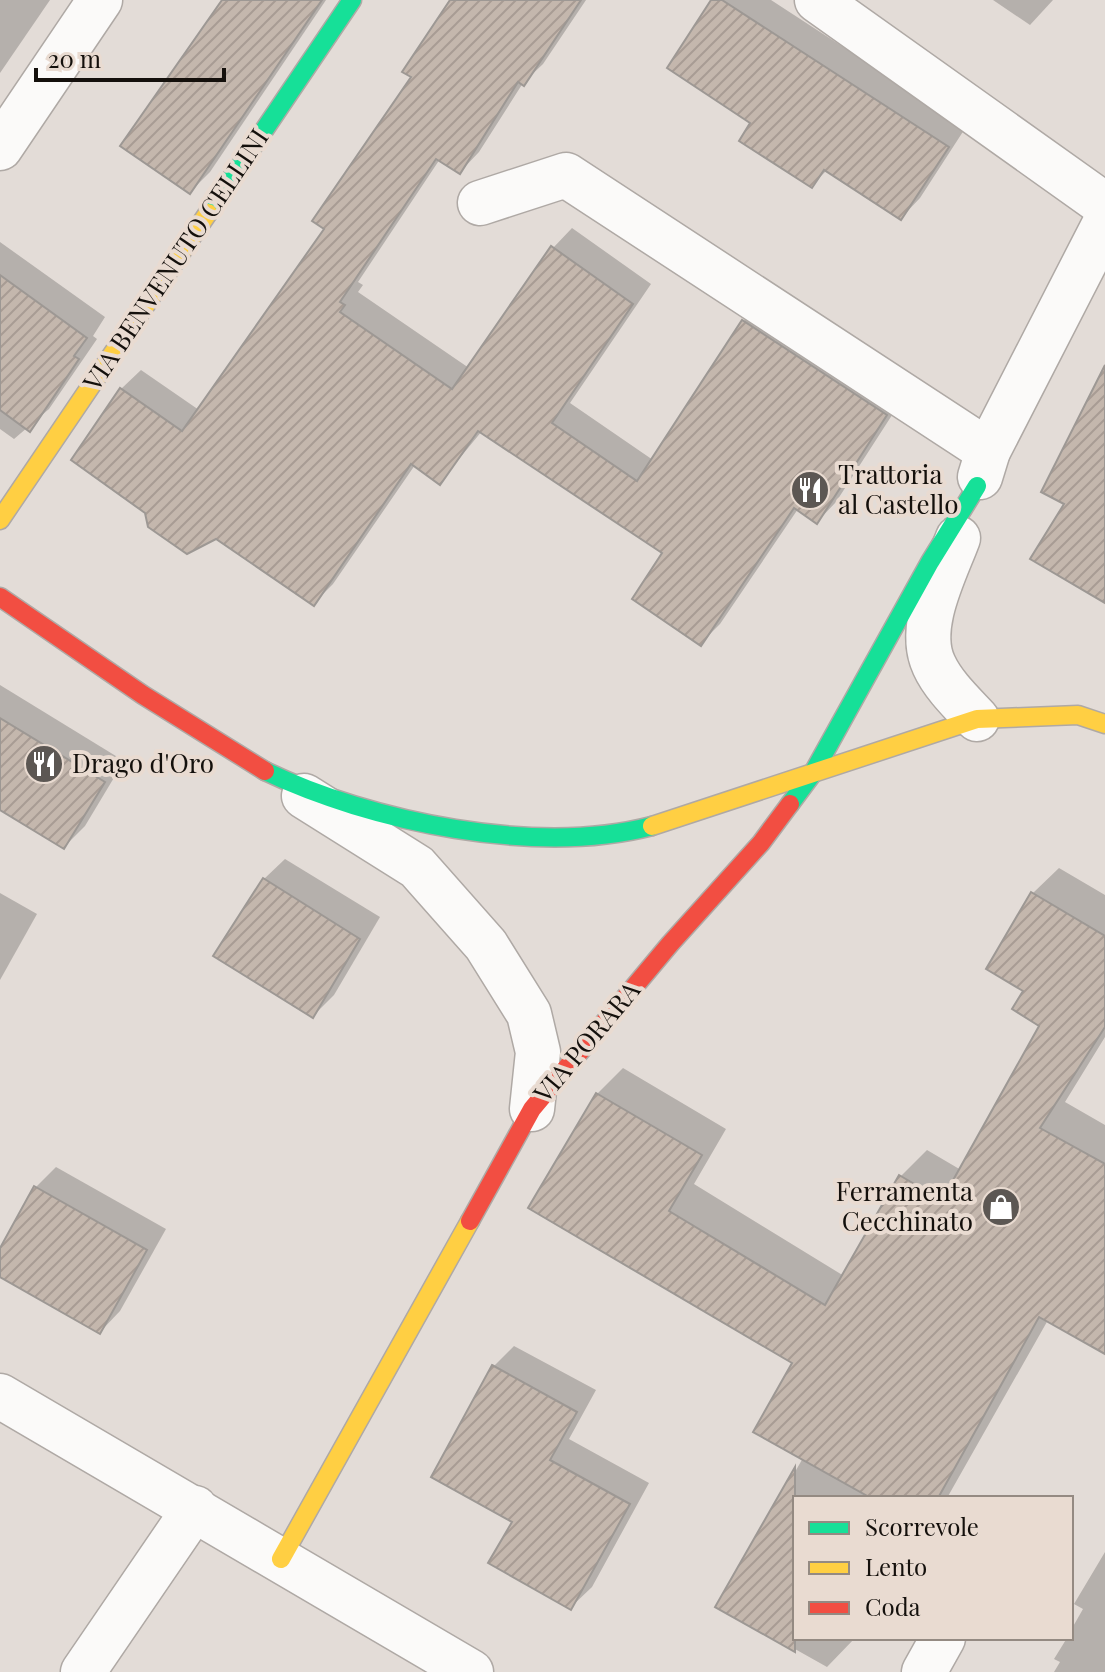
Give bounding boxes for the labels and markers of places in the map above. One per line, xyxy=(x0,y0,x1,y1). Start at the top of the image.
place label: Trattoria al Castello xyxy=(838,456,959,521)
restaurant icon: Trattoria al Castello xyxy=(789,469,831,511)
restaurant icon: Drago d'Oro xyxy=(23,743,65,785)
place label: Drago d'Oro xyxy=(72,745,214,780)
place label: Ferramenta Cecchinato xyxy=(836,1173,973,1238)
shop icon: Ferramenta Cecchinato xyxy=(980,1186,1022,1228)

